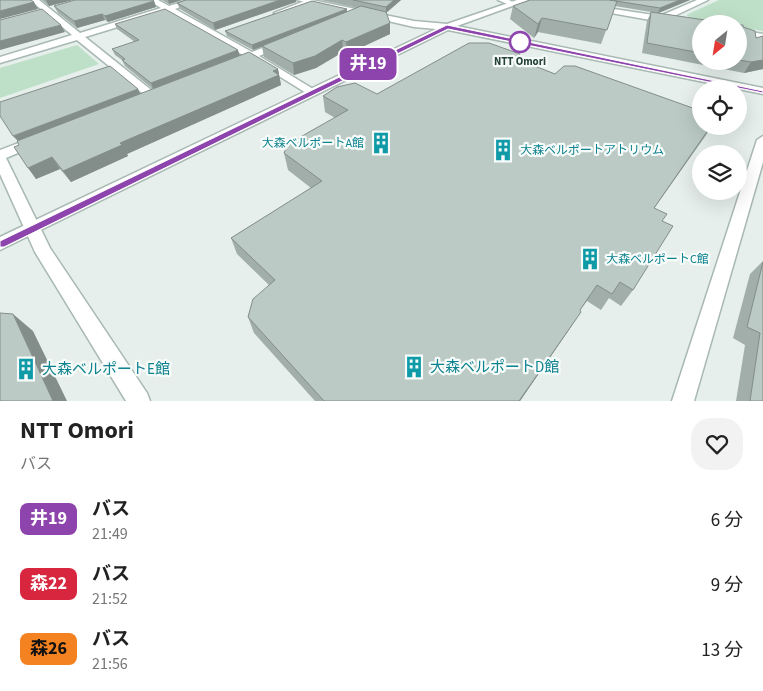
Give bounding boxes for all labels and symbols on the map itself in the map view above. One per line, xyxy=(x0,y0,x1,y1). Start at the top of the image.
north arrow xyxy=(692,15,748,70)
marker: NTT Omori xyxy=(509,31,531,53)
line badge: 井19 xyxy=(339,48,397,80)
place label: NTT Omori xyxy=(494,54,546,69)
building icon: 大森ベルポートA館 xyxy=(368,130,394,156)
place label: 大森ベルポートA館 xyxy=(261,135,364,152)
building icon: 大森ベルポートアトリウム xyxy=(490,137,516,163)
place label: 大森ベルポートアトリウム xyxy=(520,142,664,159)
building icon: 大森ベルポートC館 xyxy=(577,246,603,272)
place label: 大森ベルポートC館 xyxy=(606,251,709,268)
building icon: 大森ベルポートD館 xyxy=(401,354,427,380)
building icon: 大森ベルポートE館 xyxy=(13,356,39,382)
place label: 大森ベルポートD館 xyxy=(430,357,559,378)
place label: 大森ベルポートE館 xyxy=(42,359,170,380)

